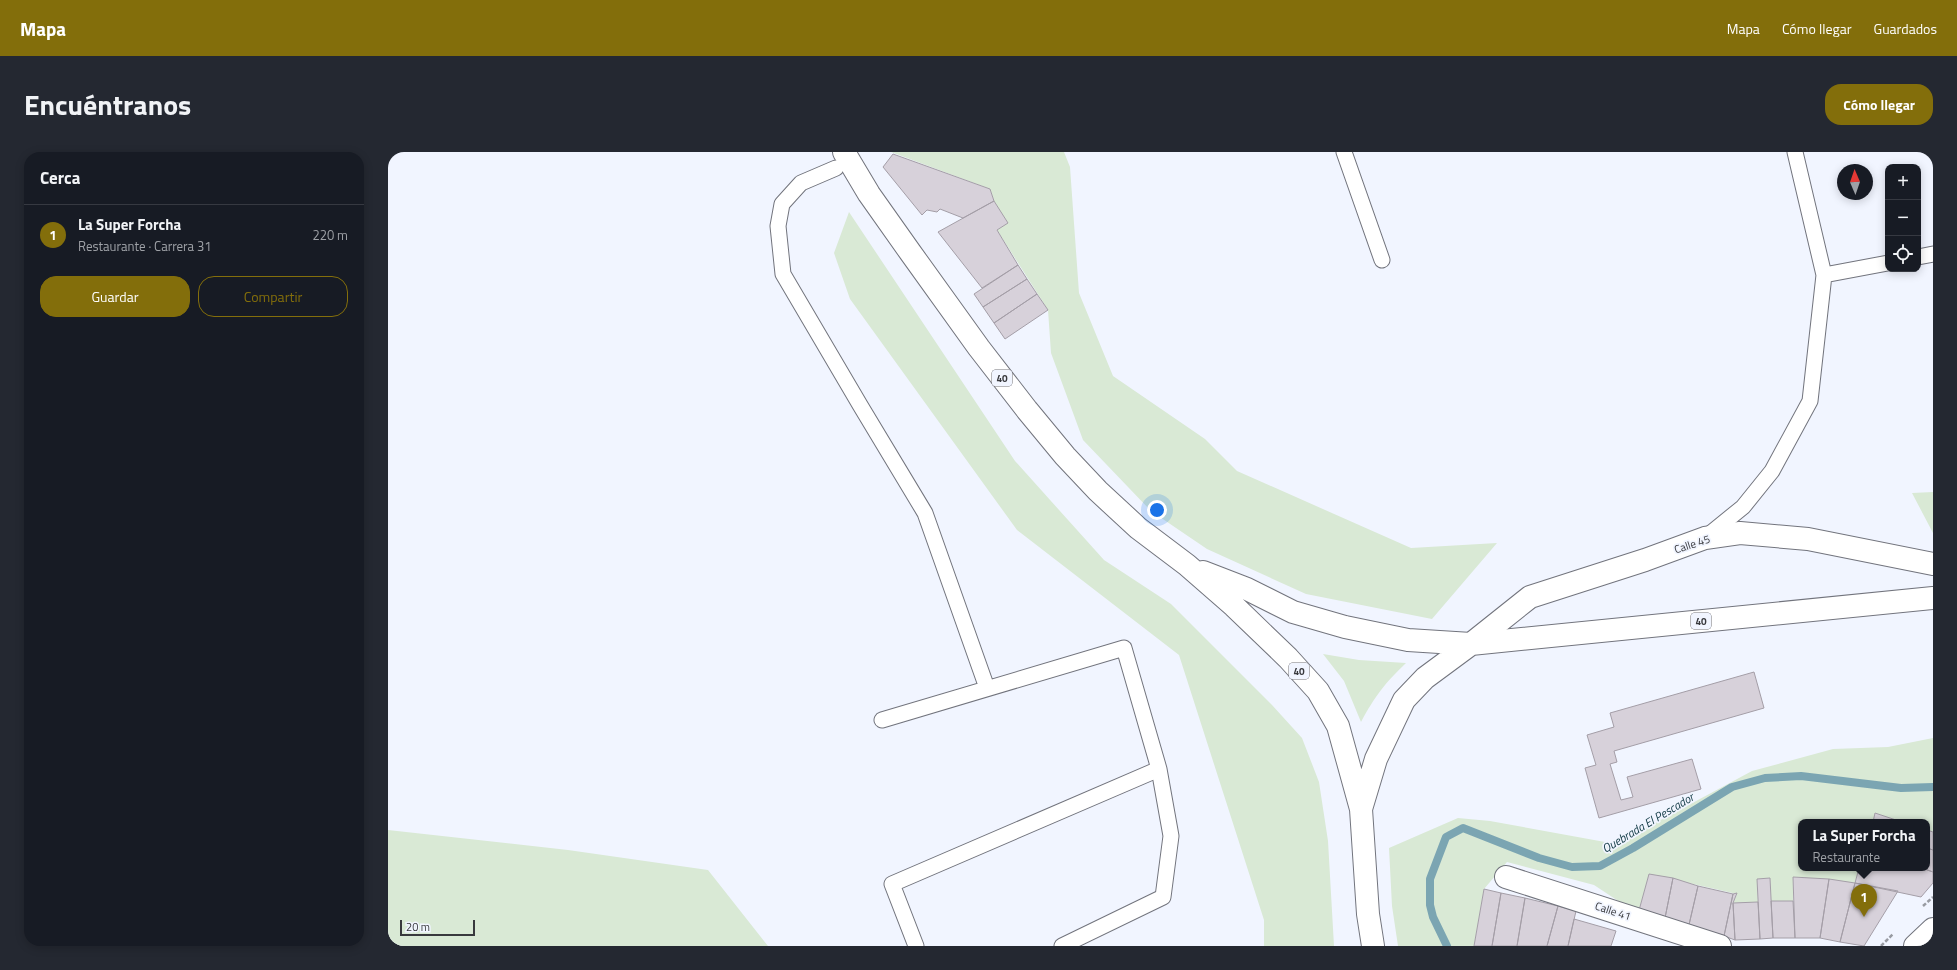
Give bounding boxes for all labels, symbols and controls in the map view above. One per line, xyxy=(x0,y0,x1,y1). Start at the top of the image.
text: Mapa xyxy=(20,14,66,43)
text: Mapa xyxy=(1727,18,1760,39)
text: Cómo llegar xyxy=(1782,18,1852,39)
text: Guardados xyxy=(1874,18,1937,39)
text: Encuéntranos xyxy=(24,83,191,126)
button: Cómo llegar xyxy=(1825,84,1933,125)
north arrow xyxy=(1837,164,1873,200)
map controls xyxy=(1885,164,1921,272)
button: + xyxy=(1885,164,1921,200)
text: Cerca xyxy=(40,165,80,191)
button: − xyxy=(1885,200,1921,236)
text: La Super Forcha xyxy=(78,213,181,236)
text: 1 xyxy=(49,225,57,245)
text: 220 m xyxy=(312,225,348,245)
text: Restaurante · Carrera 31 xyxy=(78,236,212,256)
button: locate xyxy=(1885,236,1921,272)
button: Guardar xyxy=(40,276,190,317)
button: Compartir xyxy=(198,276,348,317)
road number: 40 xyxy=(992,370,1012,386)
your location xyxy=(1147,500,1167,520)
street label: Calle 45 xyxy=(1672,531,1712,557)
road number: 40 xyxy=(1691,613,1711,629)
road number: 40 xyxy=(1289,663,1309,679)
water label: Quebrada El Pescador xyxy=(1598,786,1699,858)
popup xyxy=(1798,819,1930,871)
text: La Super Forcha xyxy=(1812,824,1916,847)
text: Restaurante xyxy=(1812,847,1880,867)
pin: 1 xyxy=(1851,884,1877,917)
street label: Calle 41 xyxy=(1593,898,1633,924)
scale bar xyxy=(400,918,475,937)
text: 20 m xyxy=(406,919,430,935)

